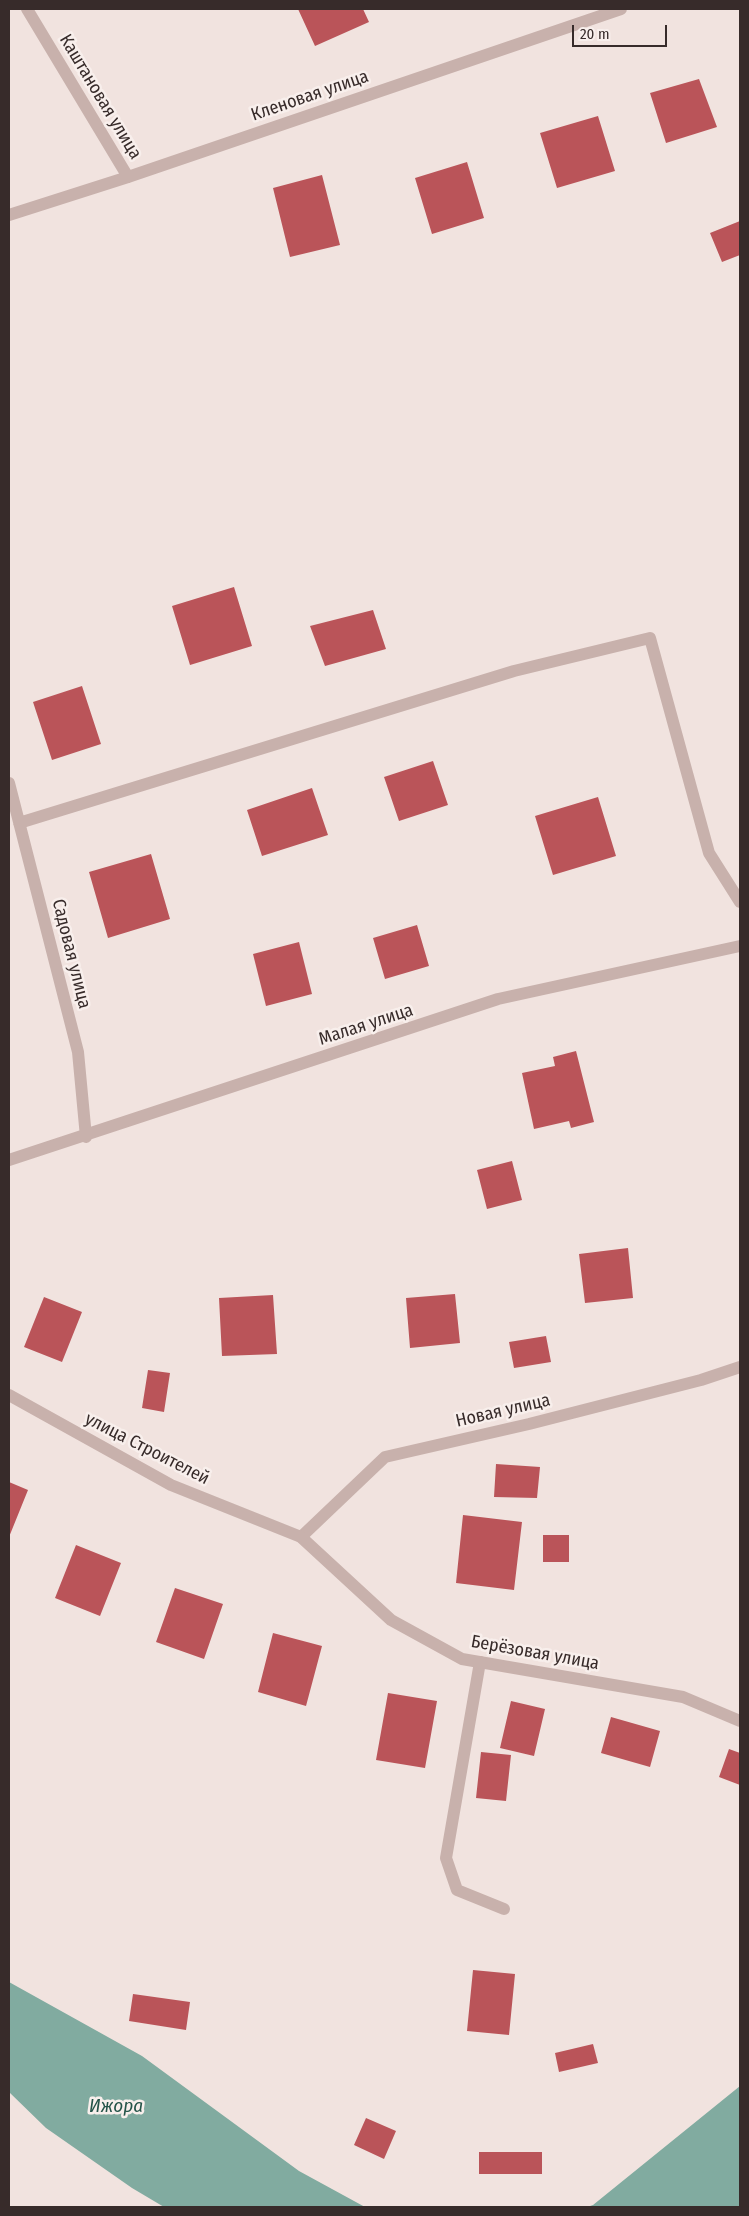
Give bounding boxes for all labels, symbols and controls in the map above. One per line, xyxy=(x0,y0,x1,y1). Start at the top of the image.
scale bar xyxy=(574,15,669,47)
text: 20 m xyxy=(580,25,610,43)
street label: Каштановая улица xyxy=(54,31,146,163)
street label: Кленовая улица xyxy=(248,66,372,126)
street label: Садовая улица xyxy=(47,897,95,1011)
street label: Малая улица xyxy=(316,1000,416,1050)
street label: Новая улица xyxy=(454,1390,552,1432)
street label: улица Строителей xyxy=(81,1408,213,1490)
street label: Берёзовая улица xyxy=(469,1631,601,1675)
water label: Ижора xyxy=(89,2096,143,2118)

